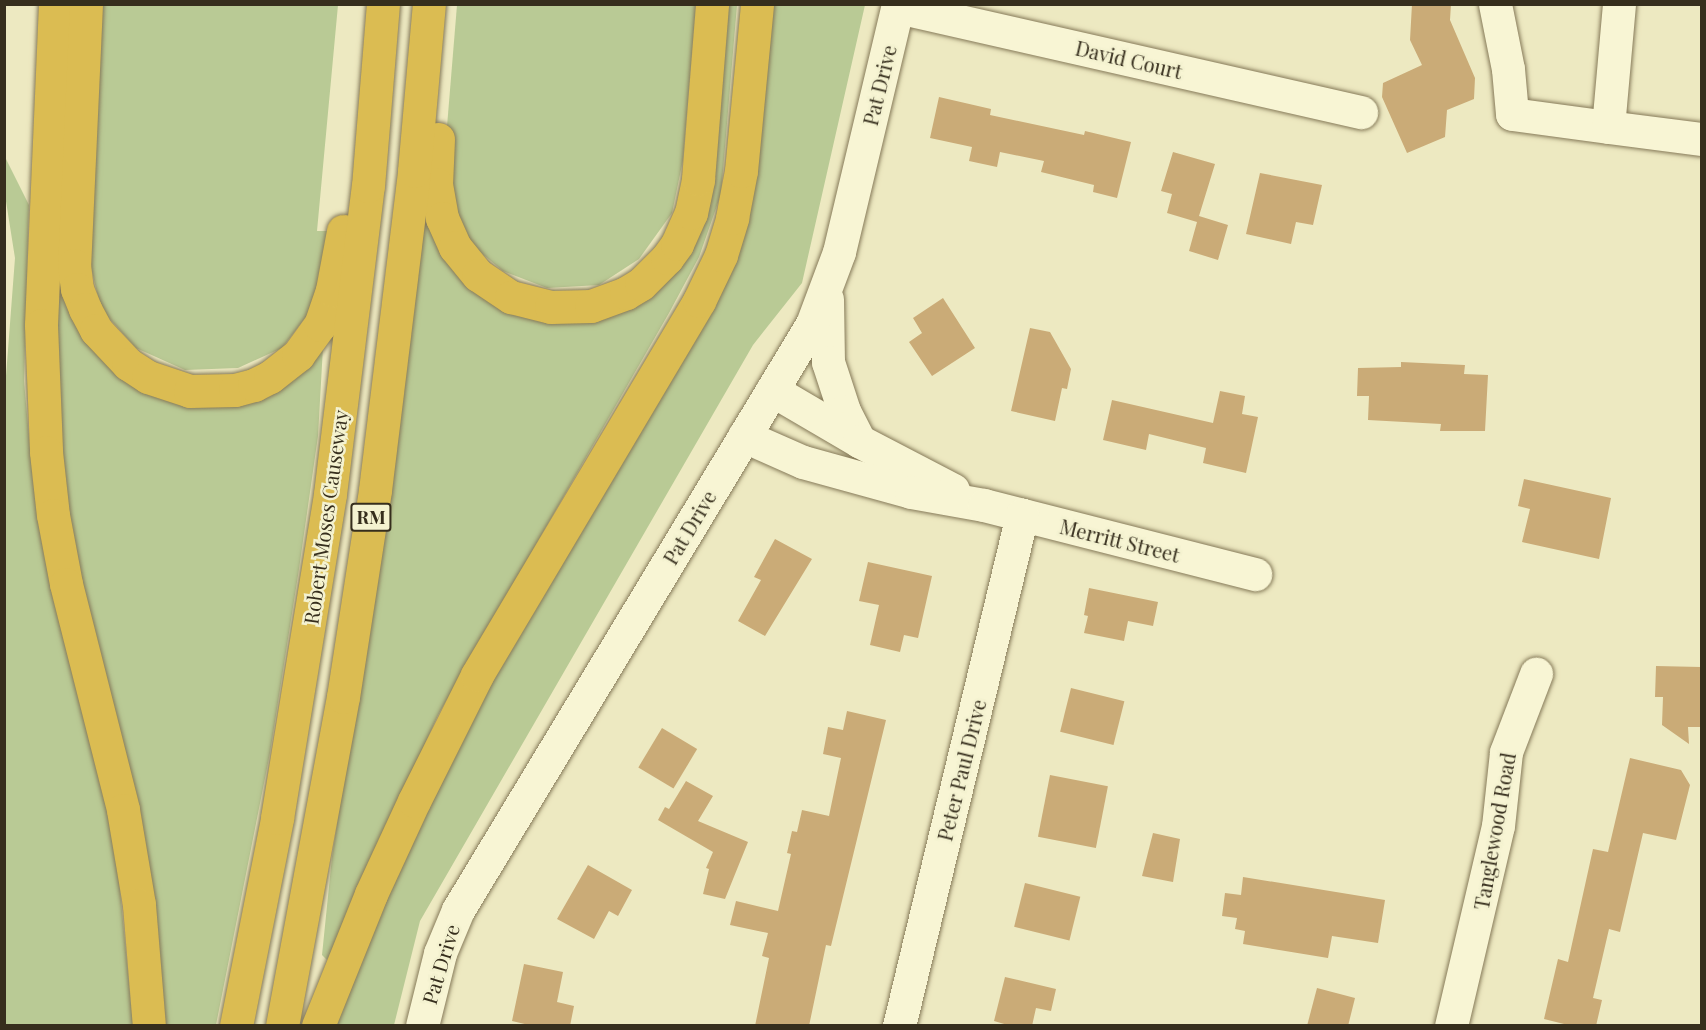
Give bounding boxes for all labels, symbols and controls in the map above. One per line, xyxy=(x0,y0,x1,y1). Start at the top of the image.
street label: David Court xyxy=(1073,35,1185,83)
street label: Pat Drive xyxy=(857,42,901,128)
street label: Robert Moses Causeway xyxy=(298,408,352,626)
street label: Pat Drive xyxy=(657,485,721,569)
road number: RM xyxy=(350,502,392,532)
street label: Merritt Street xyxy=(1057,513,1183,567)
street label: Peter Paul Drive xyxy=(932,697,990,843)
street label: Tanglewood Road xyxy=(1468,751,1520,911)
street label: Pat Drive xyxy=(416,921,464,1007)

